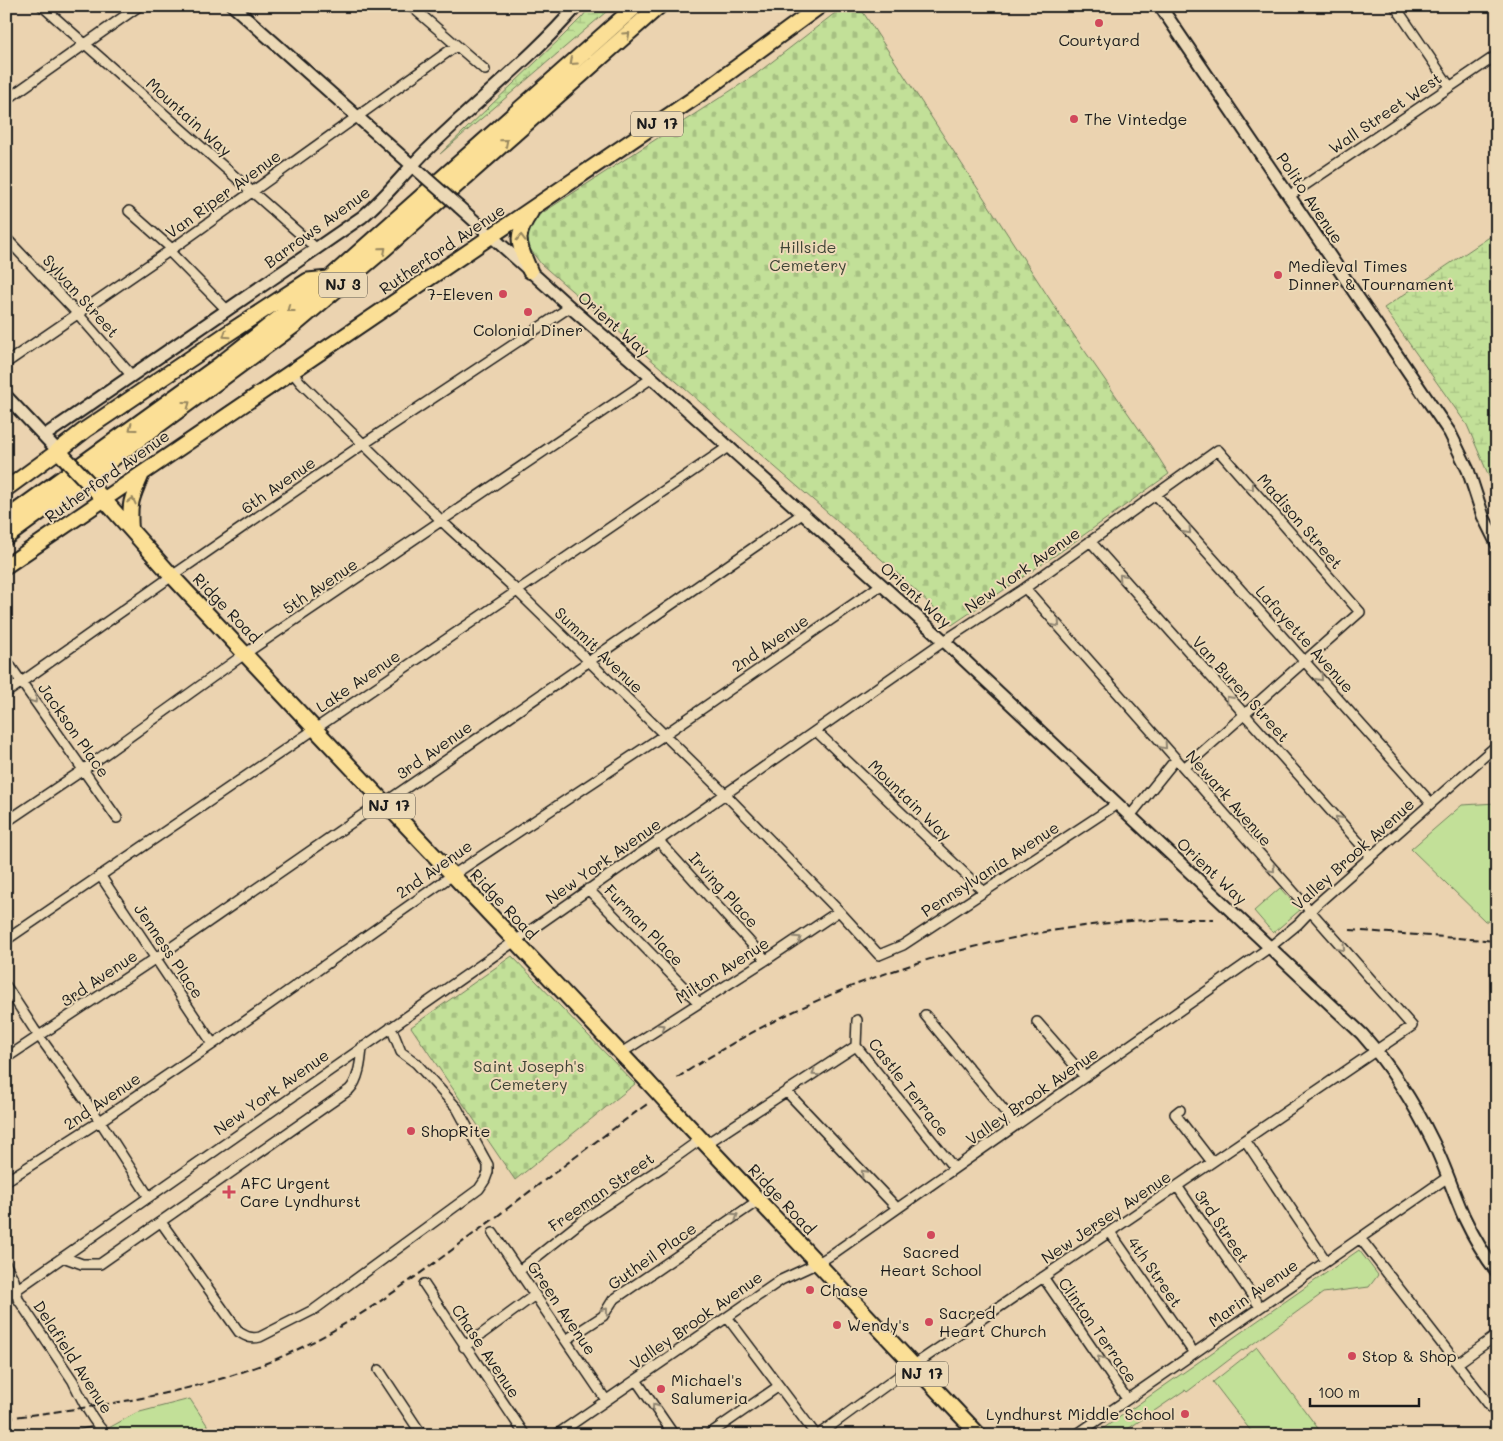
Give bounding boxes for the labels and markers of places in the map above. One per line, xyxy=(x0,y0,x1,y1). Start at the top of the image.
marker: Courtyard xyxy=(1093,17,1105,29)
place label: Courtyard xyxy=(1058,29,1140,50)
place label: The Vintedge xyxy=(1084,108,1187,129)
marker: The Vintedge xyxy=(1068,113,1080,125)
place label: Medieval Times Dinner & Tournament xyxy=(1288,255,1454,294)
marker: Medieval Times Dinner & Tournament xyxy=(1272,269,1284,281)
place label: 7-Eleven xyxy=(427,283,493,304)
marker: 7-Eleven xyxy=(497,288,509,300)
marker: Colonial Diner xyxy=(522,306,534,318)
place label: Colonial Diner xyxy=(473,319,583,340)
place label: ShopRite xyxy=(421,1120,491,1141)
marker: ShopRite xyxy=(405,1125,417,1137)
place label: AFC Urgent Care Lyndhurst xyxy=(240,1172,361,1211)
marker: AFC Urgent Care Lyndhurst xyxy=(222,1185,236,1199)
marker: Sacred Heart School xyxy=(925,1229,937,1241)
place label: Sacred Heart School xyxy=(880,1241,982,1280)
place label: Chase xyxy=(820,1279,868,1300)
marker: Chase xyxy=(804,1284,816,1296)
place label: Sacred Heart Church xyxy=(939,1302,1046,1341)
place label: Wendy's xyxy=(847,1314,910,1335)
marker: Sacred Heart Church xyxy=(923,1316,935,1328)
marker: Wendy's xyxy=(831,1319,843,1331)
place label: Stop & Shop xyxy=(1362,1345,1457,1366)
marker: Stop & Shop xyxy=(1346,1350,1358,1362)
place label: Michael's Salumeria xyxy=(671,1369,748,1408)
marker: Michael's Salumeria xyxy=(655,1383,667,1395)
place label: Lyndhurst Middle School xyxy=(986,1403,1175,1424)
marker: Lyndhurst Middle School xyxy=(1179,1408,1191,1420)

